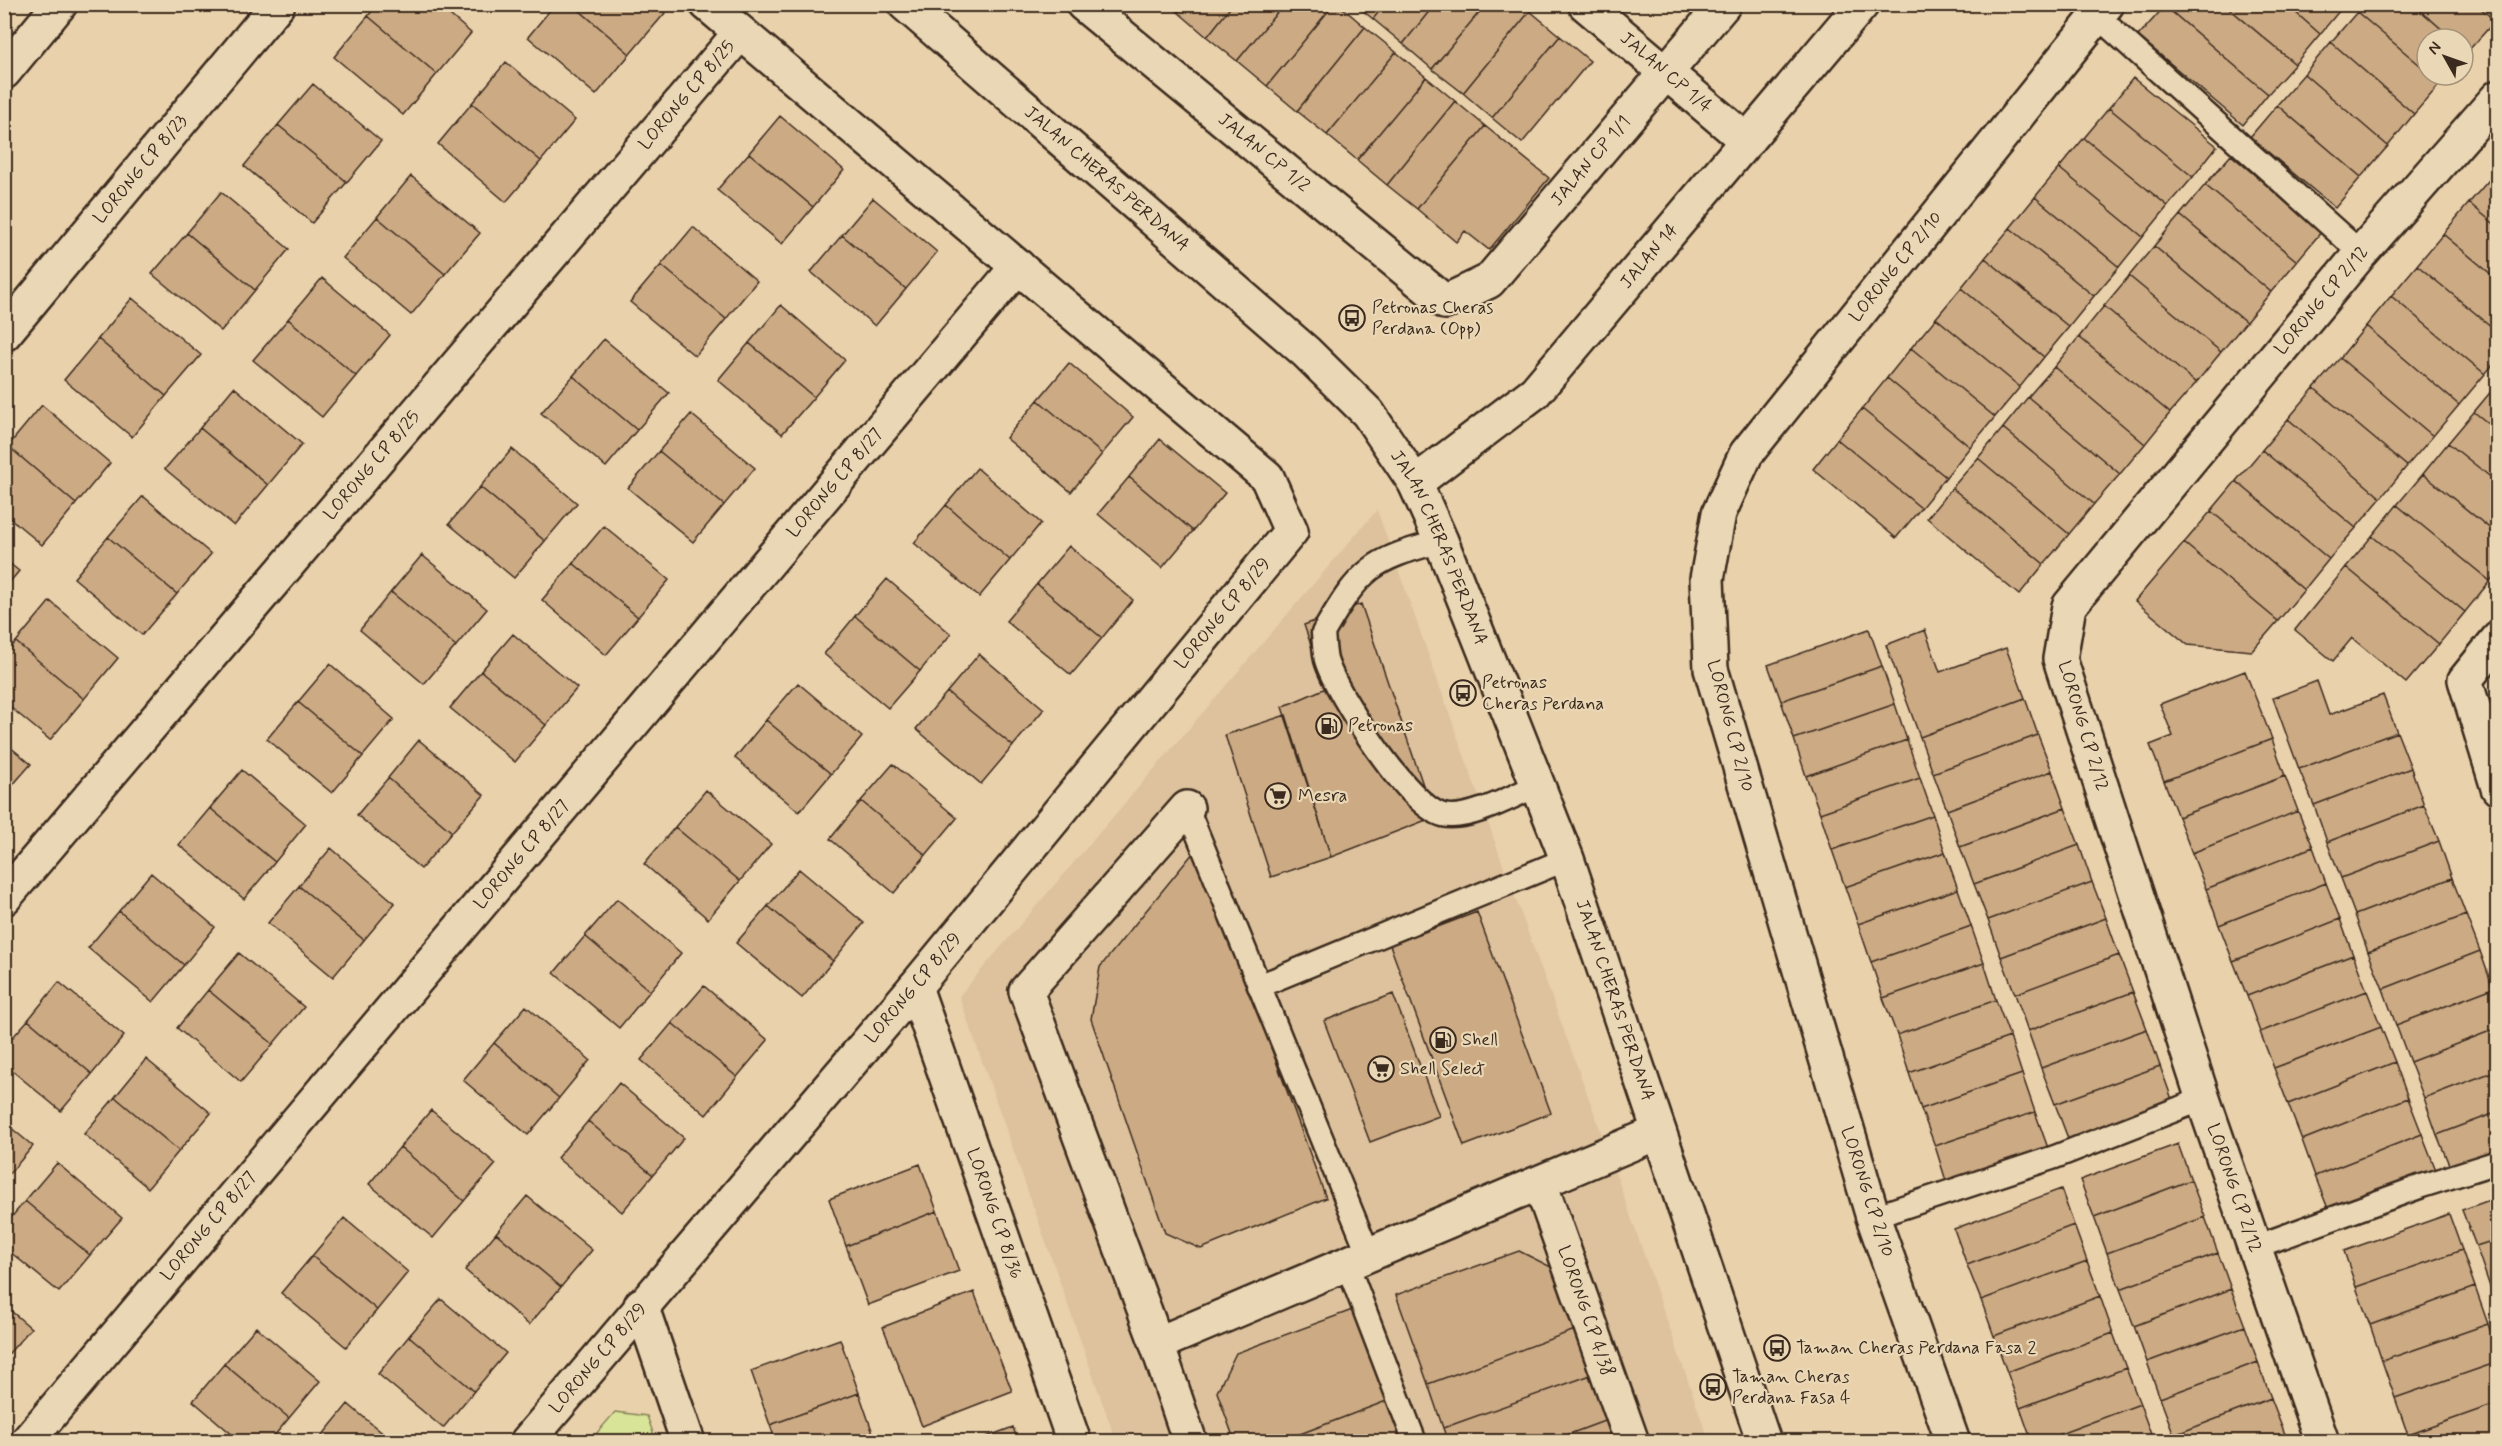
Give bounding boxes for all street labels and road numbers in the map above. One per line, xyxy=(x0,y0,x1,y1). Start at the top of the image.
street label: JALAN CP 1/4 xyxy=(1615,27,1717,118)
street label: LORONG CP 8/25 xyxy=(633,35,741,155)
street label: JALAN CHERAS PERDANA xyxy=(1019,101,1194,257)
street label: JALAN CP 1/2 xyxy=(1213,108,1315,198)
street label: LORONG CP 8/23 xyxy=(88,109,193,229)
street label: JALAN CP 1/1 xyxy=(1546,111,1636,211)
street label: LORONG CP 2/10 xyxy=(1844,207,1948,327)
street label: JALAN 14 xyxy=(1615,219,1684,294)
street label: LORONG CP 2/12 xyxy=(2269,241,2374,360)
street label: LORONG CP 8/25 xyxy=(318,405,426,525)
street label: LORONG CP 8/27 xyxy=(782,423,888,543)
street label: JALAN CHERAS PERDANA xyxy=(1384,446,1493,649)
street label: LORONG CP 8/29 xyxy=(1170,553,1276,675)
street label: LORONG CP 2/10 xyxy=(1701,657,1759,795)
street label: LORONG CP 2/12 xyxy=(2052,658,2114,794)
street label: LORONG CP 8/27 xyxy=(469,795,575,915)
street label: JALAN CHERAS PERDANA xyxy=(1570,896,1660,1104)
street label: LORONG CP 8/29 xyxy=(860,928,967,1049)
street label: LORONG CP 2/12 xyxy=(2201,1120,2267,1256)
street label: LORONG CP 2/10 xyxy=(1835,1124,1899,1260)
street label: LORONG CP 8/36 xyxy=(960,1145,1028,1282)
street label: LORONG CP 8/27 xyxy=(156,1166,262,1286)
street label: LORONG CP 4/38 xyxy=(1551,1243,1620,1380)
street label: LORONG CP 8/29 xyxy=(544,1298,652,1419)

